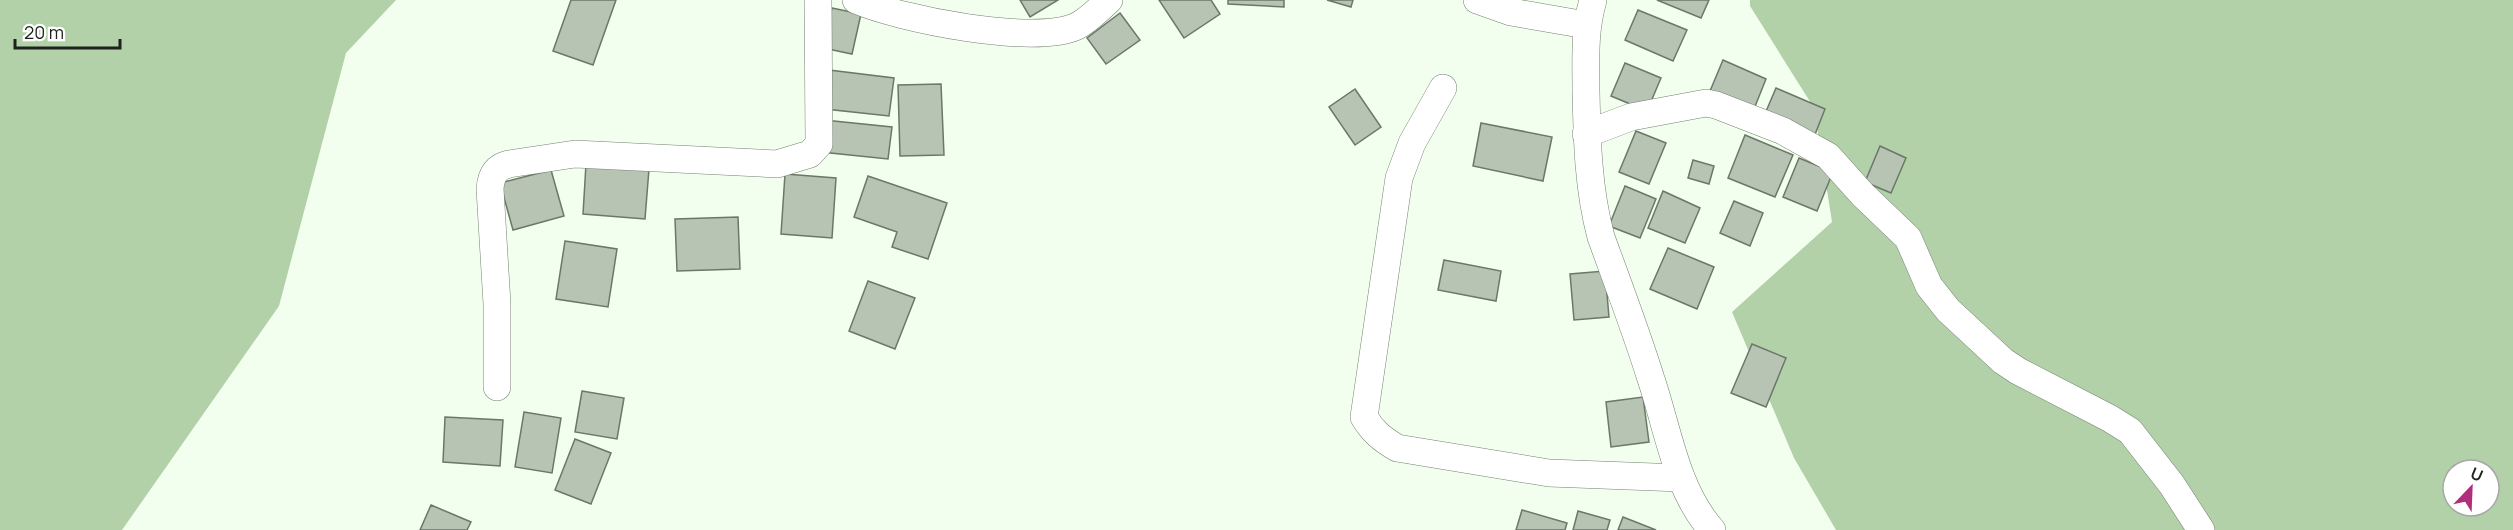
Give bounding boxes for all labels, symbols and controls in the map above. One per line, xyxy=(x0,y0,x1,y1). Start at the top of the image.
scale bar xyxy=(15,12,120,50)
text: 20 m xyxy=(24,20,64,44)
north arrow xyxy=(2441,458,2501,518)
text: U xyxy=(2467,462,2486,487)

